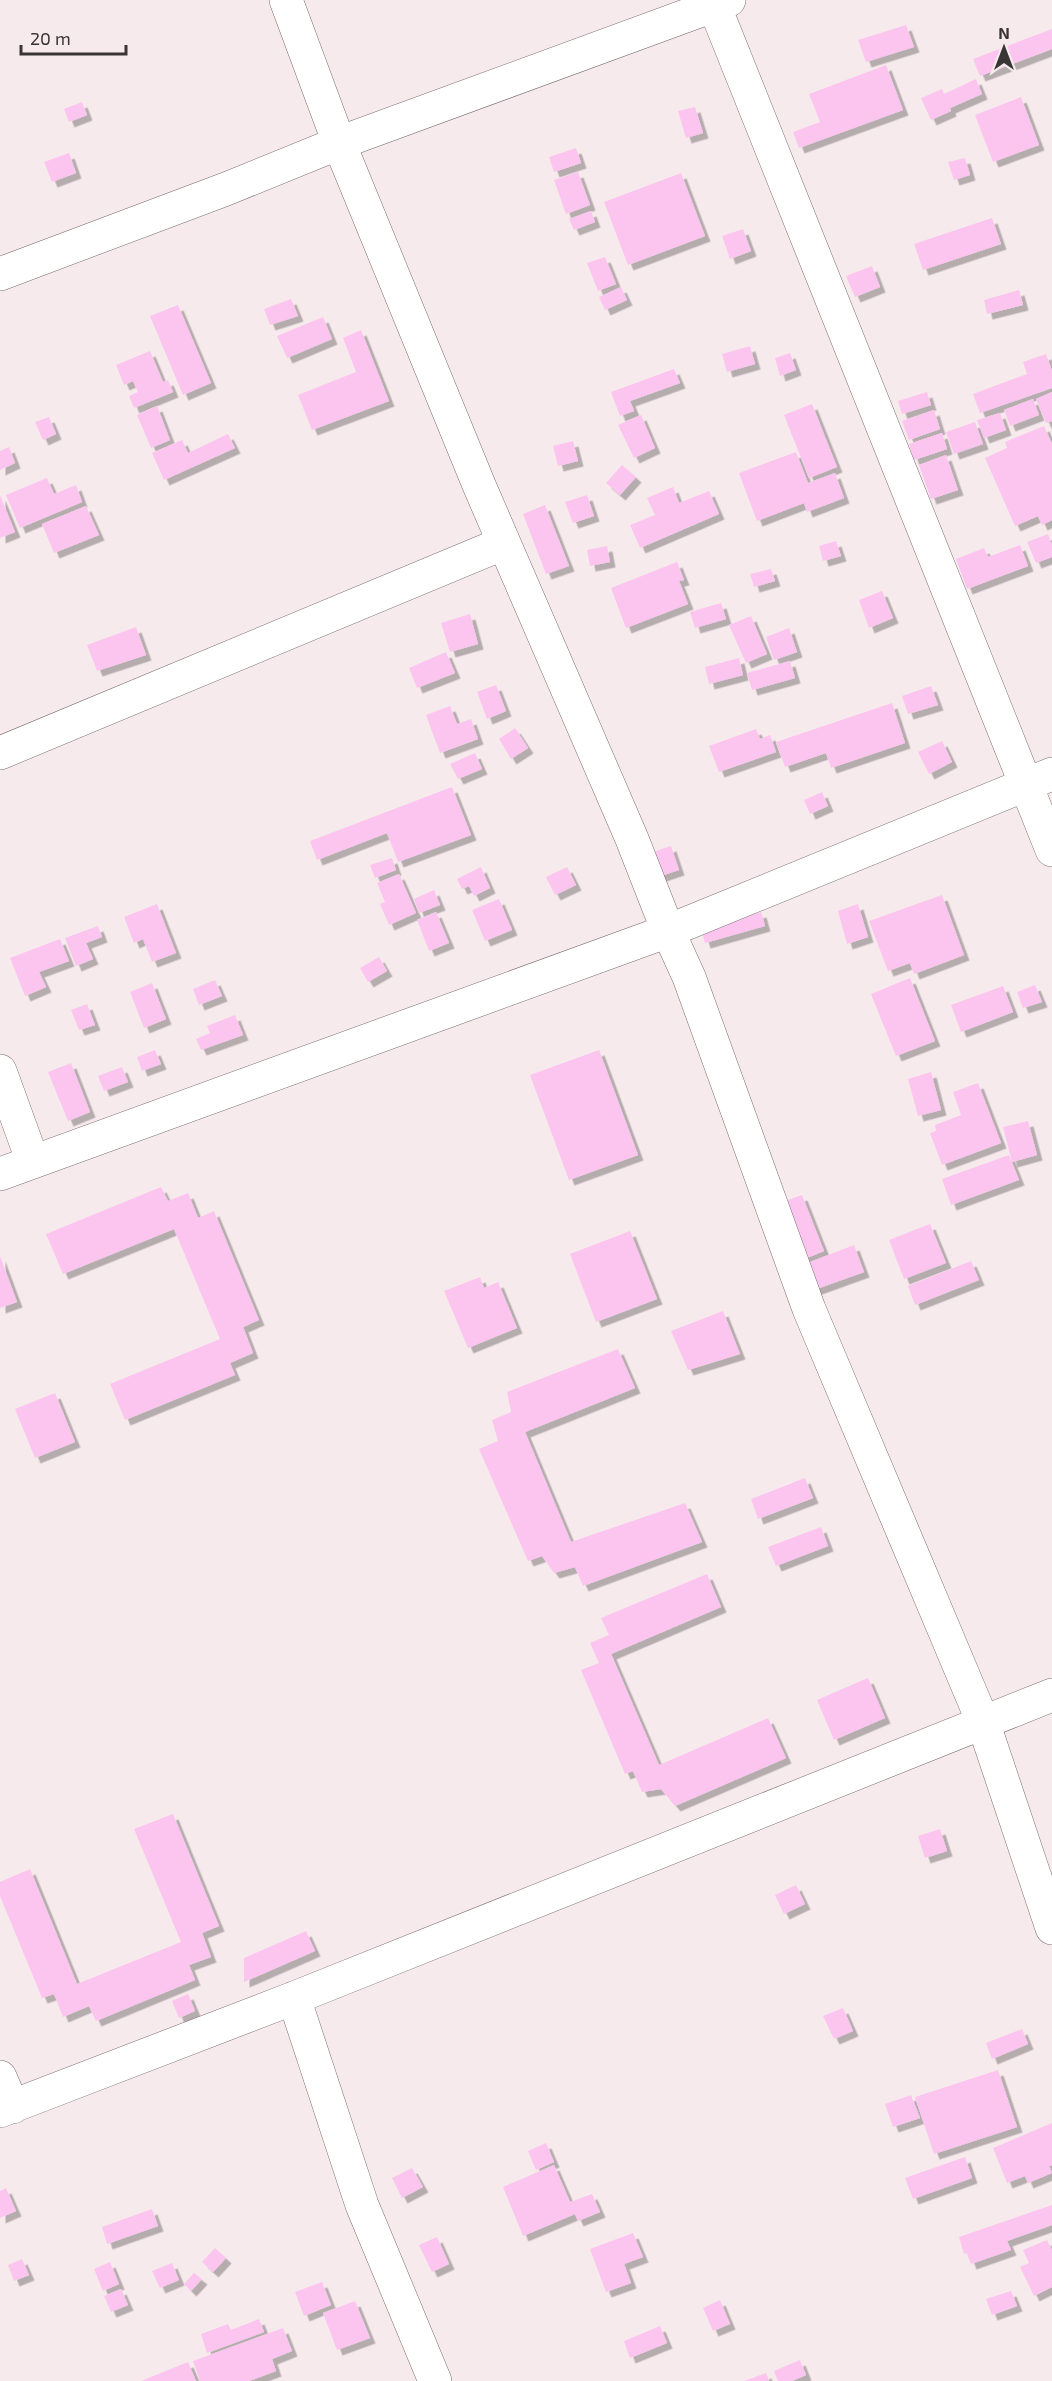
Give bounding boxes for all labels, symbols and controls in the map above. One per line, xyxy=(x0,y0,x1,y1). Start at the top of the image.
scale bar xyxy=(21,18,126,56)
north arrow xyxy=(974,18,1034,78)
text: N xyxy=(998,23,1010,42)
text: 20 m xyxy=(30,27,71,49)

